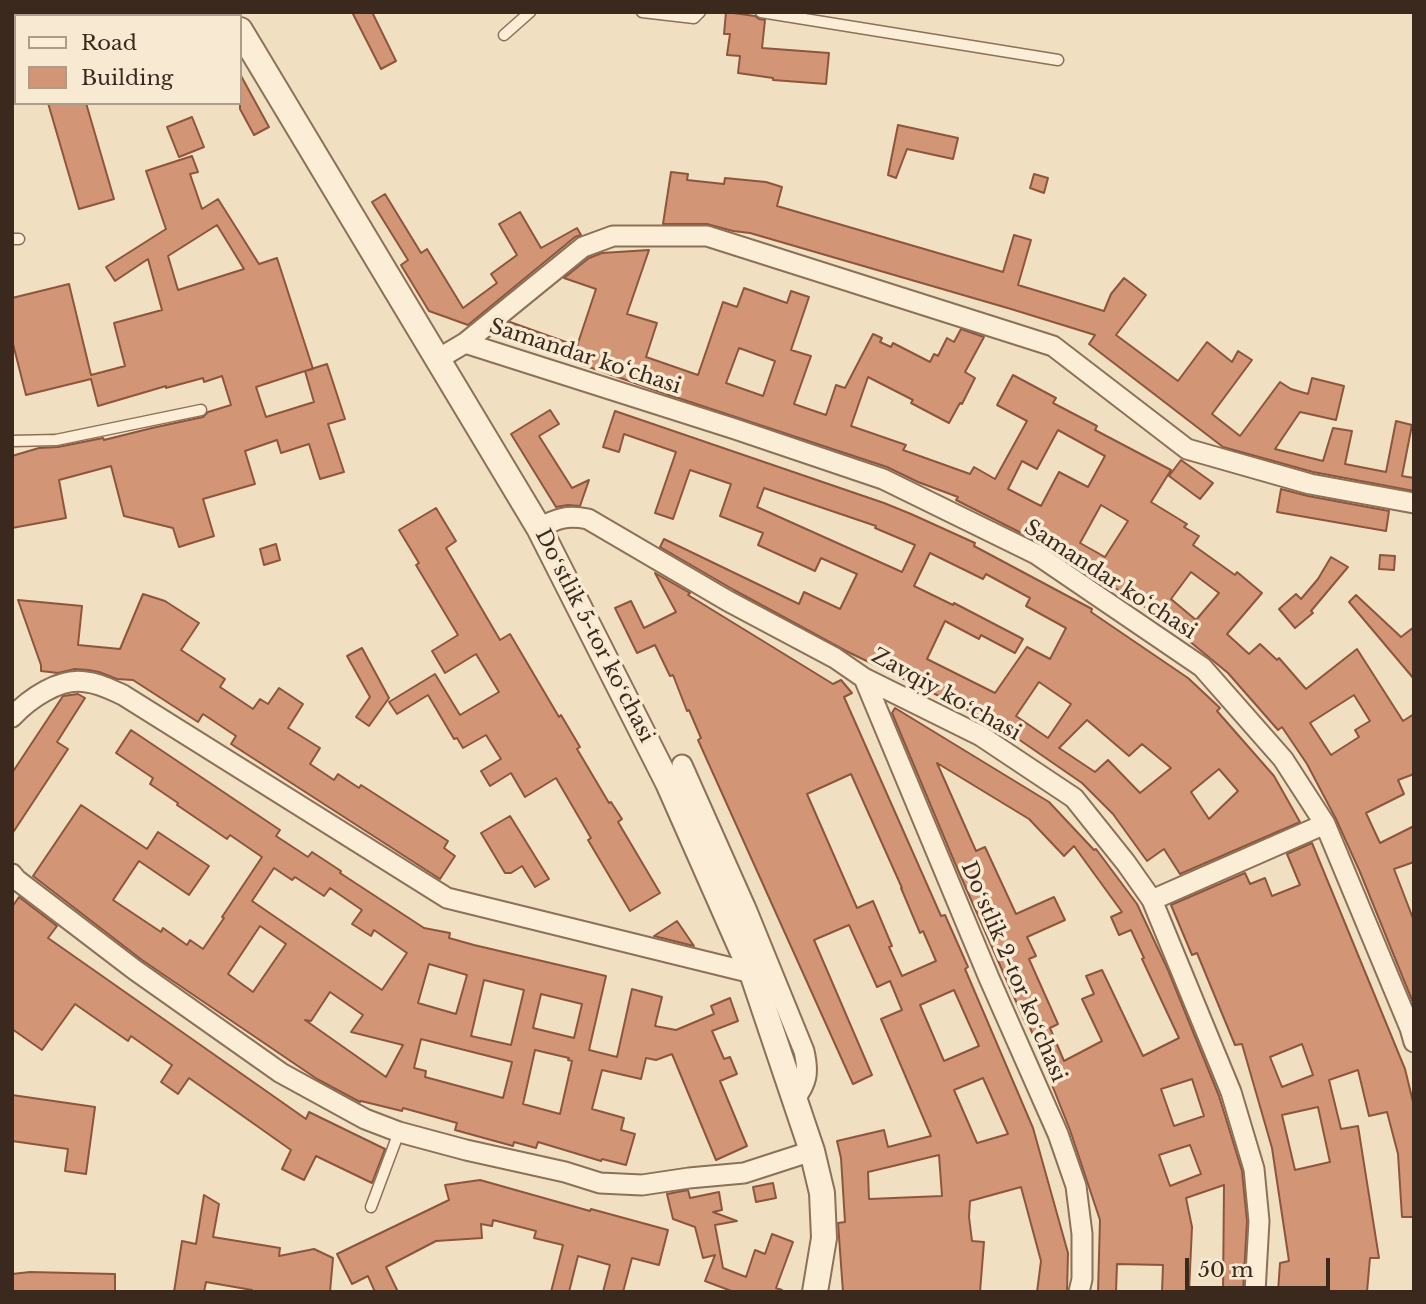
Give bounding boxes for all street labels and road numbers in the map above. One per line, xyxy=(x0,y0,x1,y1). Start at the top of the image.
street label: Samandar ko‘chasi xyxy=(486,314,684,400)
street label: Samandar ko‘chasi xyxy=(1019,515,1201,645)
street label: Doʻstlik 5-tor koʻchasi xyxy=(529,525,659,747)
street label: Zavqiy koʻchasi xyxy=(867,644,1025,746)
street label: Doʻstlik 2-tor koʻchasi xyxy=(955,858,1071,1086)

